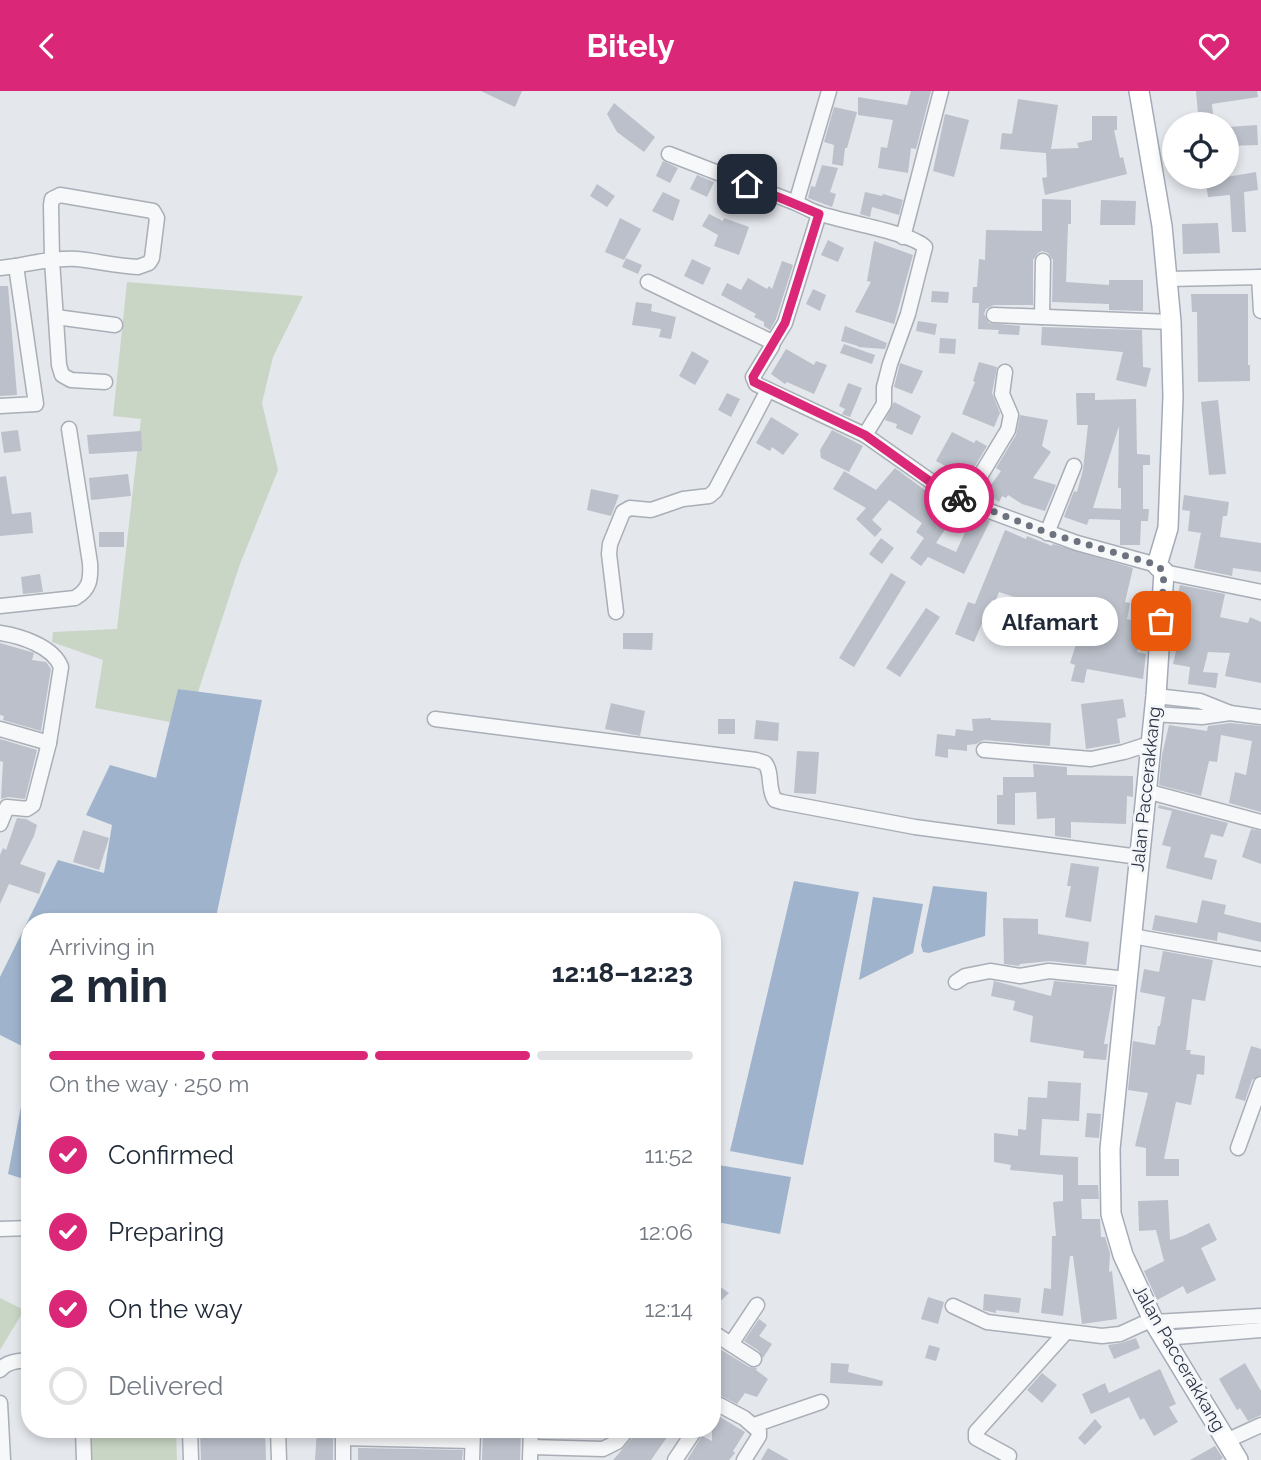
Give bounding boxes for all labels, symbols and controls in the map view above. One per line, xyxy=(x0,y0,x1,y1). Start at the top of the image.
icon: back xyxy=(28,27,66,65)
text: Bitely xyxy=(586,27,675,64)
icon: heart xyxy=(1195,27,1233,65)
map controls xyxy=(1162,112,1239,189)
button: locate xyxy=(1162,112,1239,189)
pin xyxy=(717,154,777,214)
icon: home xyxy=(728,165,766,203)
courier xyxy=(924,463,994,533)
icon: bike xyxy=(940,479,978,517)
pin xyxy=(1131,591,1191,651)
callout: Alfamart xyxy=(982,596,1119,645)
icon: bag xyxy=(1142,602,1180,640)
text: Alfamart xyxy=(1002,608,1098,635)
street label: Jalan Paccerakkang xyxy=(1126,705,1165,872)
text: Arriving in xyxy=(49,933,155,960)
text: 12:18–12:23 xyxy=(552,958,693,988)
text: 2 min xyxy=(49,959,168,1013)
text: On the way · 250 m xyxy=(49,1070,249,1097)
icon: check xyxy=(49,1136,87,1174)
text: Confirmed xyxy=(108,1140,234,1170)
text: 11:52 xyxy=(644,1141,693,1168)
icon: check xyxy=(49,1213,87,1251)
text: Preparing xyxy=(108,1217,224,1247)
text: 12:06 xyxy=(639,1218,693,1245)
street label: Jalan Paccerakkang xyxy=(1129,1281,1230,1435)
icon: check xyxy=(49,1290,87,1328)
text: On the way xyxy=(108,1294,243,1324)
text: 12:14 xyxy=(644,1295,693,1322)
text: Delivered xyxy=(108,1371,223,1401)

